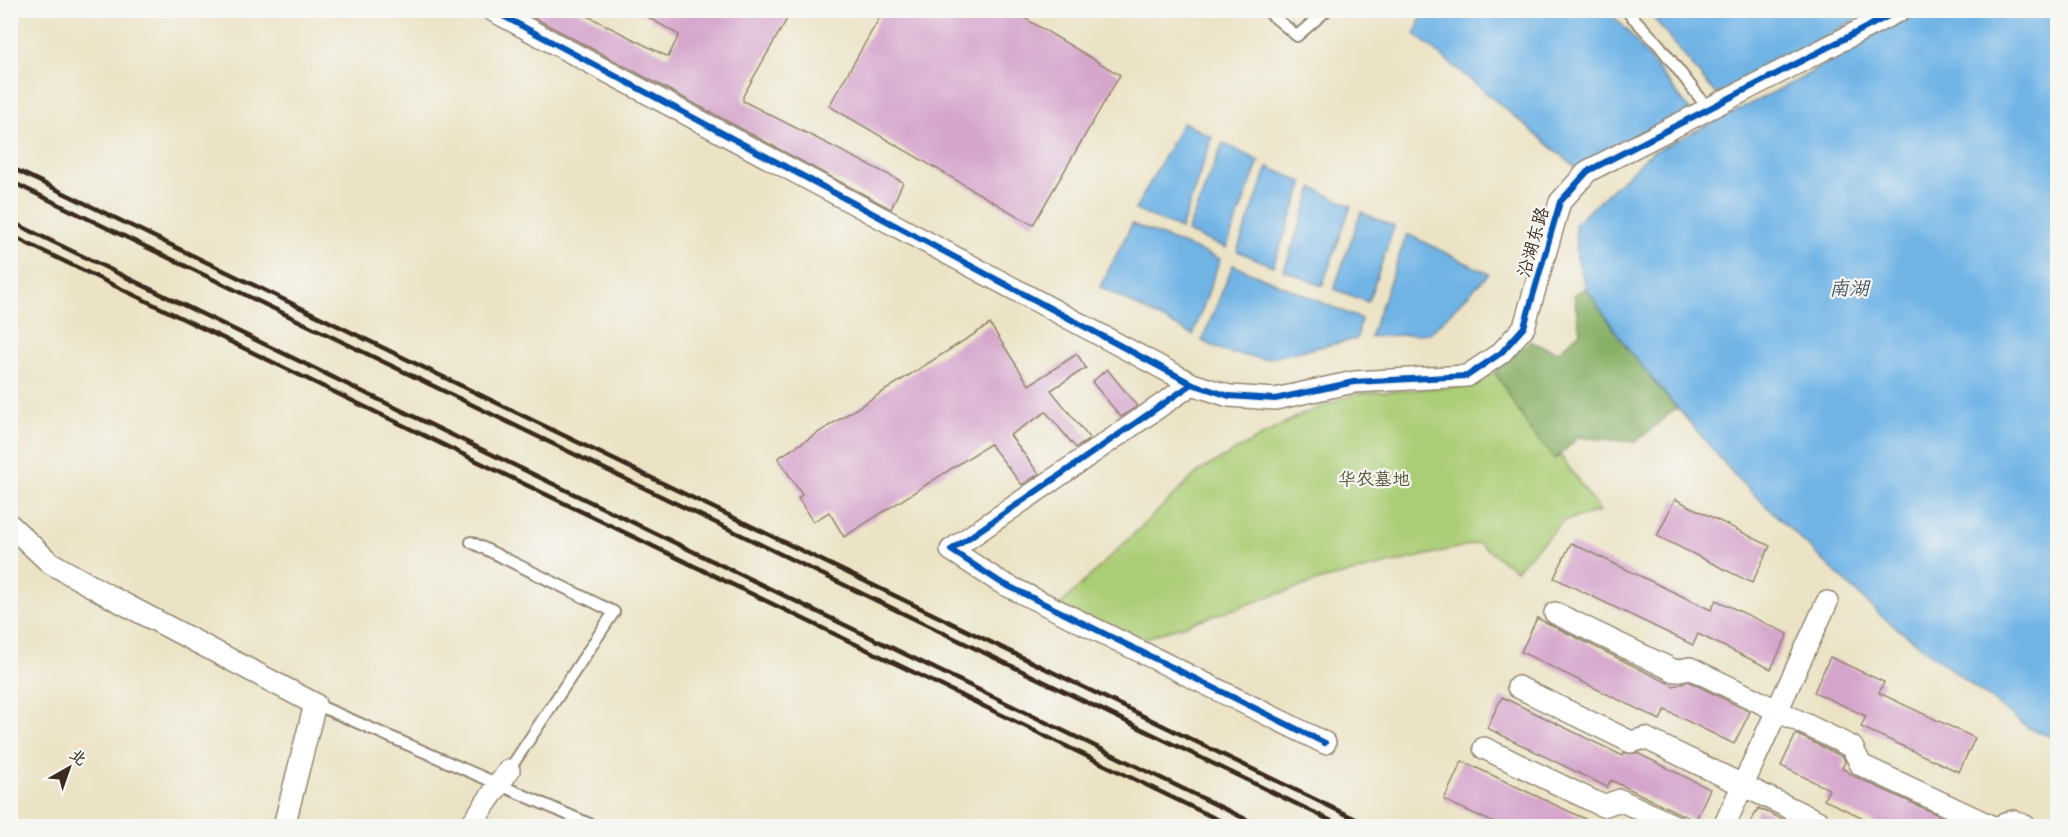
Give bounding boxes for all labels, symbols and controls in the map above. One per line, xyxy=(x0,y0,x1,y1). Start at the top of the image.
street label: 沿湖东路 xyxy=(1508,203,1558,281)
water label: 南湖 xyxy=(1829,271,1871,306)
park label: 华农墓地 xyxy=(1338,463,1410,495)
north arrow xyxy=(39,738,99,798)
text: 北 xyxy=(63,741,94,773)

